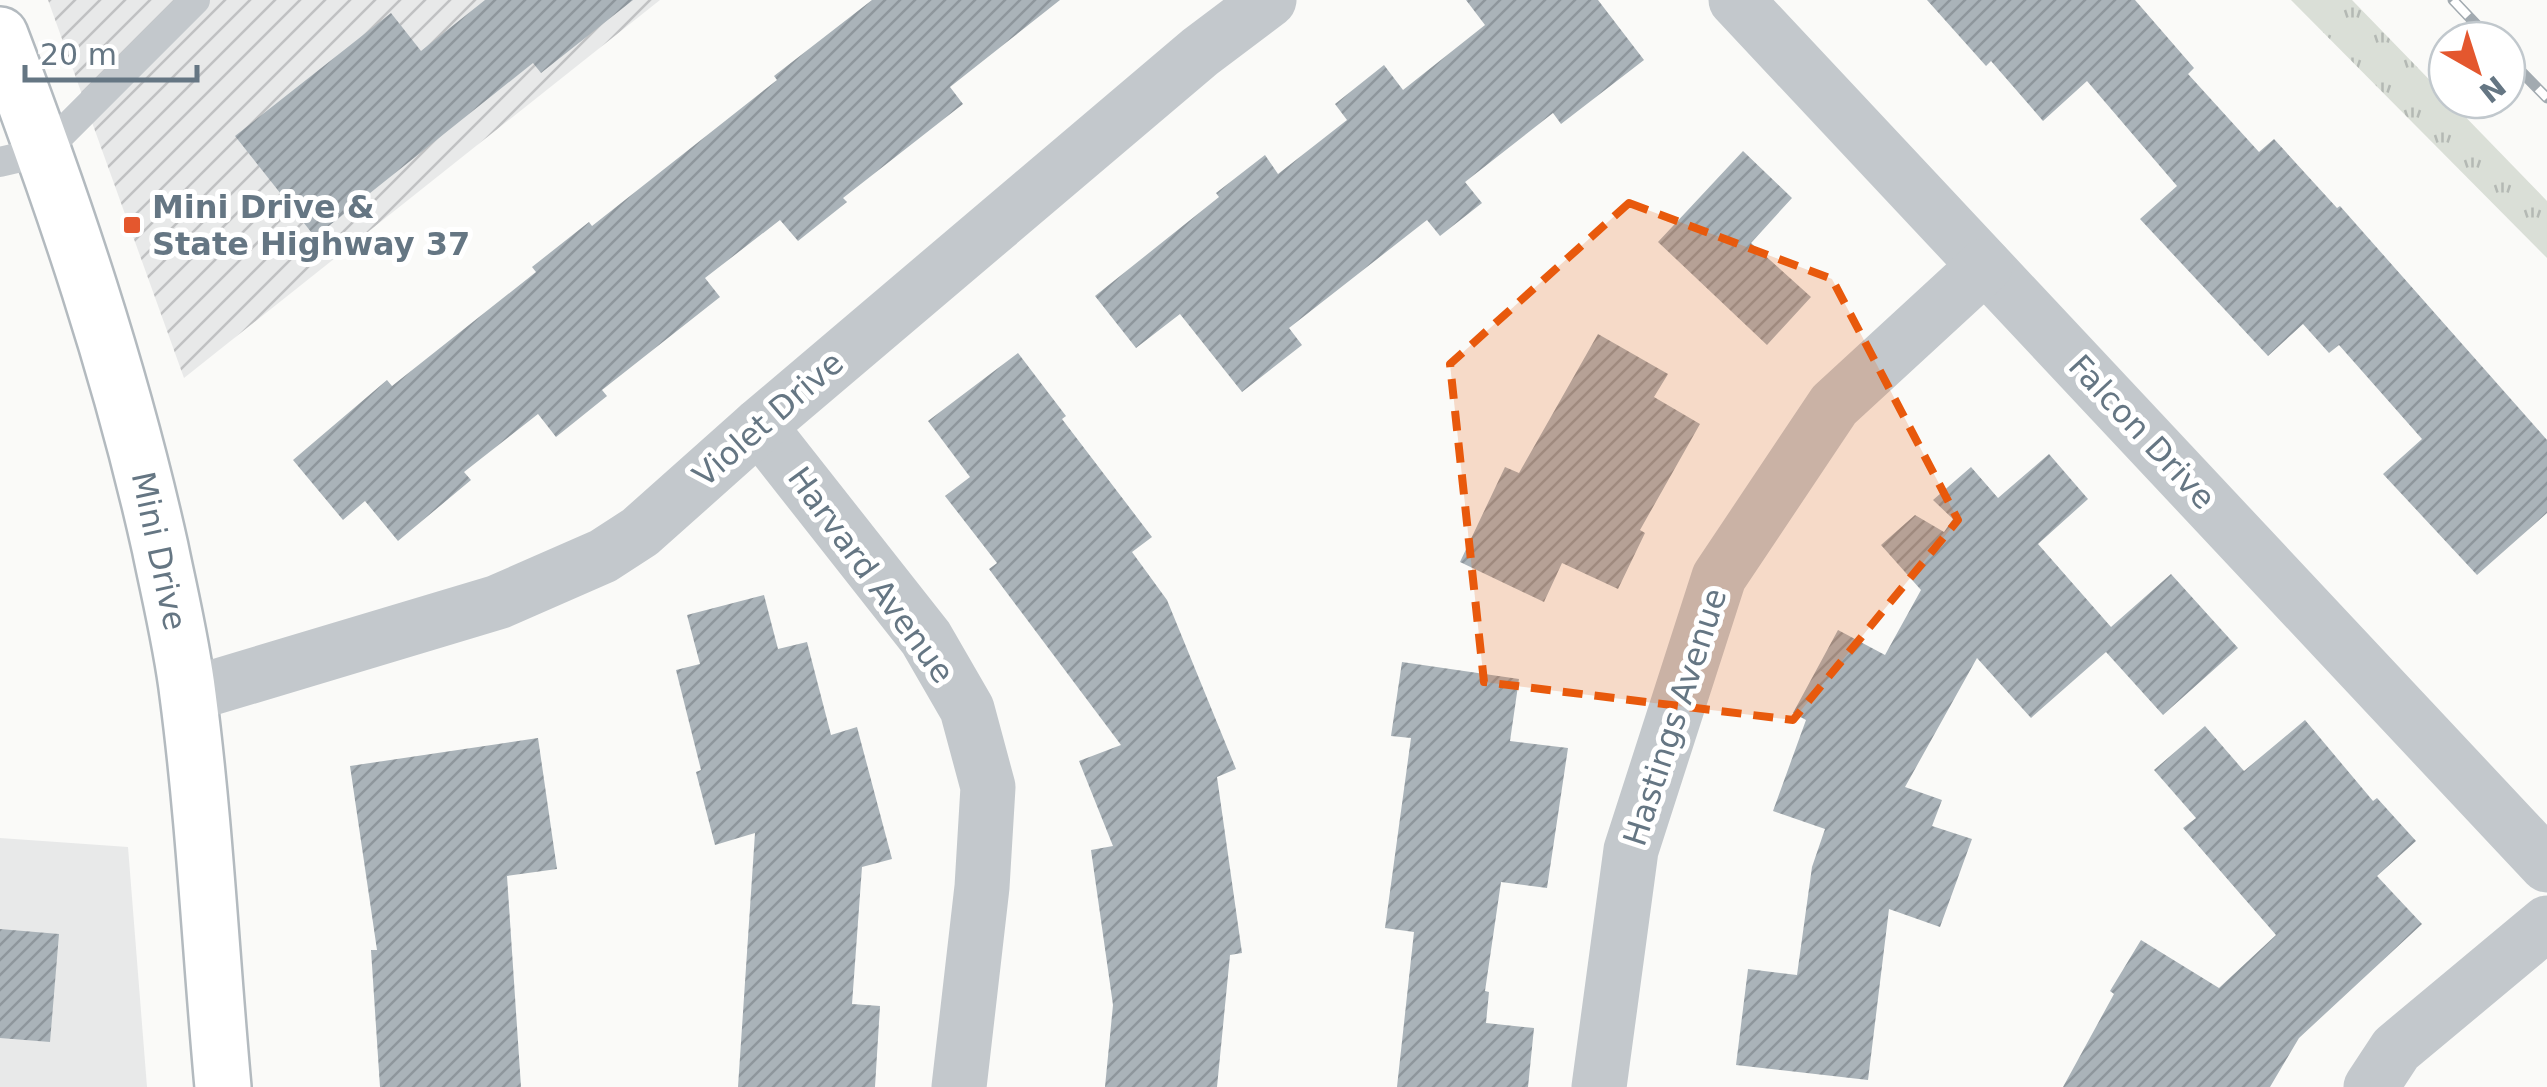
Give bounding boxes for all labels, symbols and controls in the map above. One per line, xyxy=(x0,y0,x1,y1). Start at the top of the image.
scale bar xyxy=(25,20,198,82)
north arrow xyxy=(2427,20,2527,120)
text: 20 m xyxy=(40,37,117,72)
text: N xyxy=(2473,69,2512,109)
place label: Mini Drive & State Highway 37 xyxy=(152,188,470,263)
marker: Mini Drive & State Highway 37 xyxy=(121,214,143,236)
street label: Violet Drive xyxy=(685,344,851,494)
street label: Falcon Drive xyxy=(2061,347,2223,517)
street label: Harvard Avenue xyxy=(780,460,962,690)
street label: Mini Drive xyxy=(124,468,194,634)
street label: Hastings Avenue xyxy=(1616,584,1734,850)

